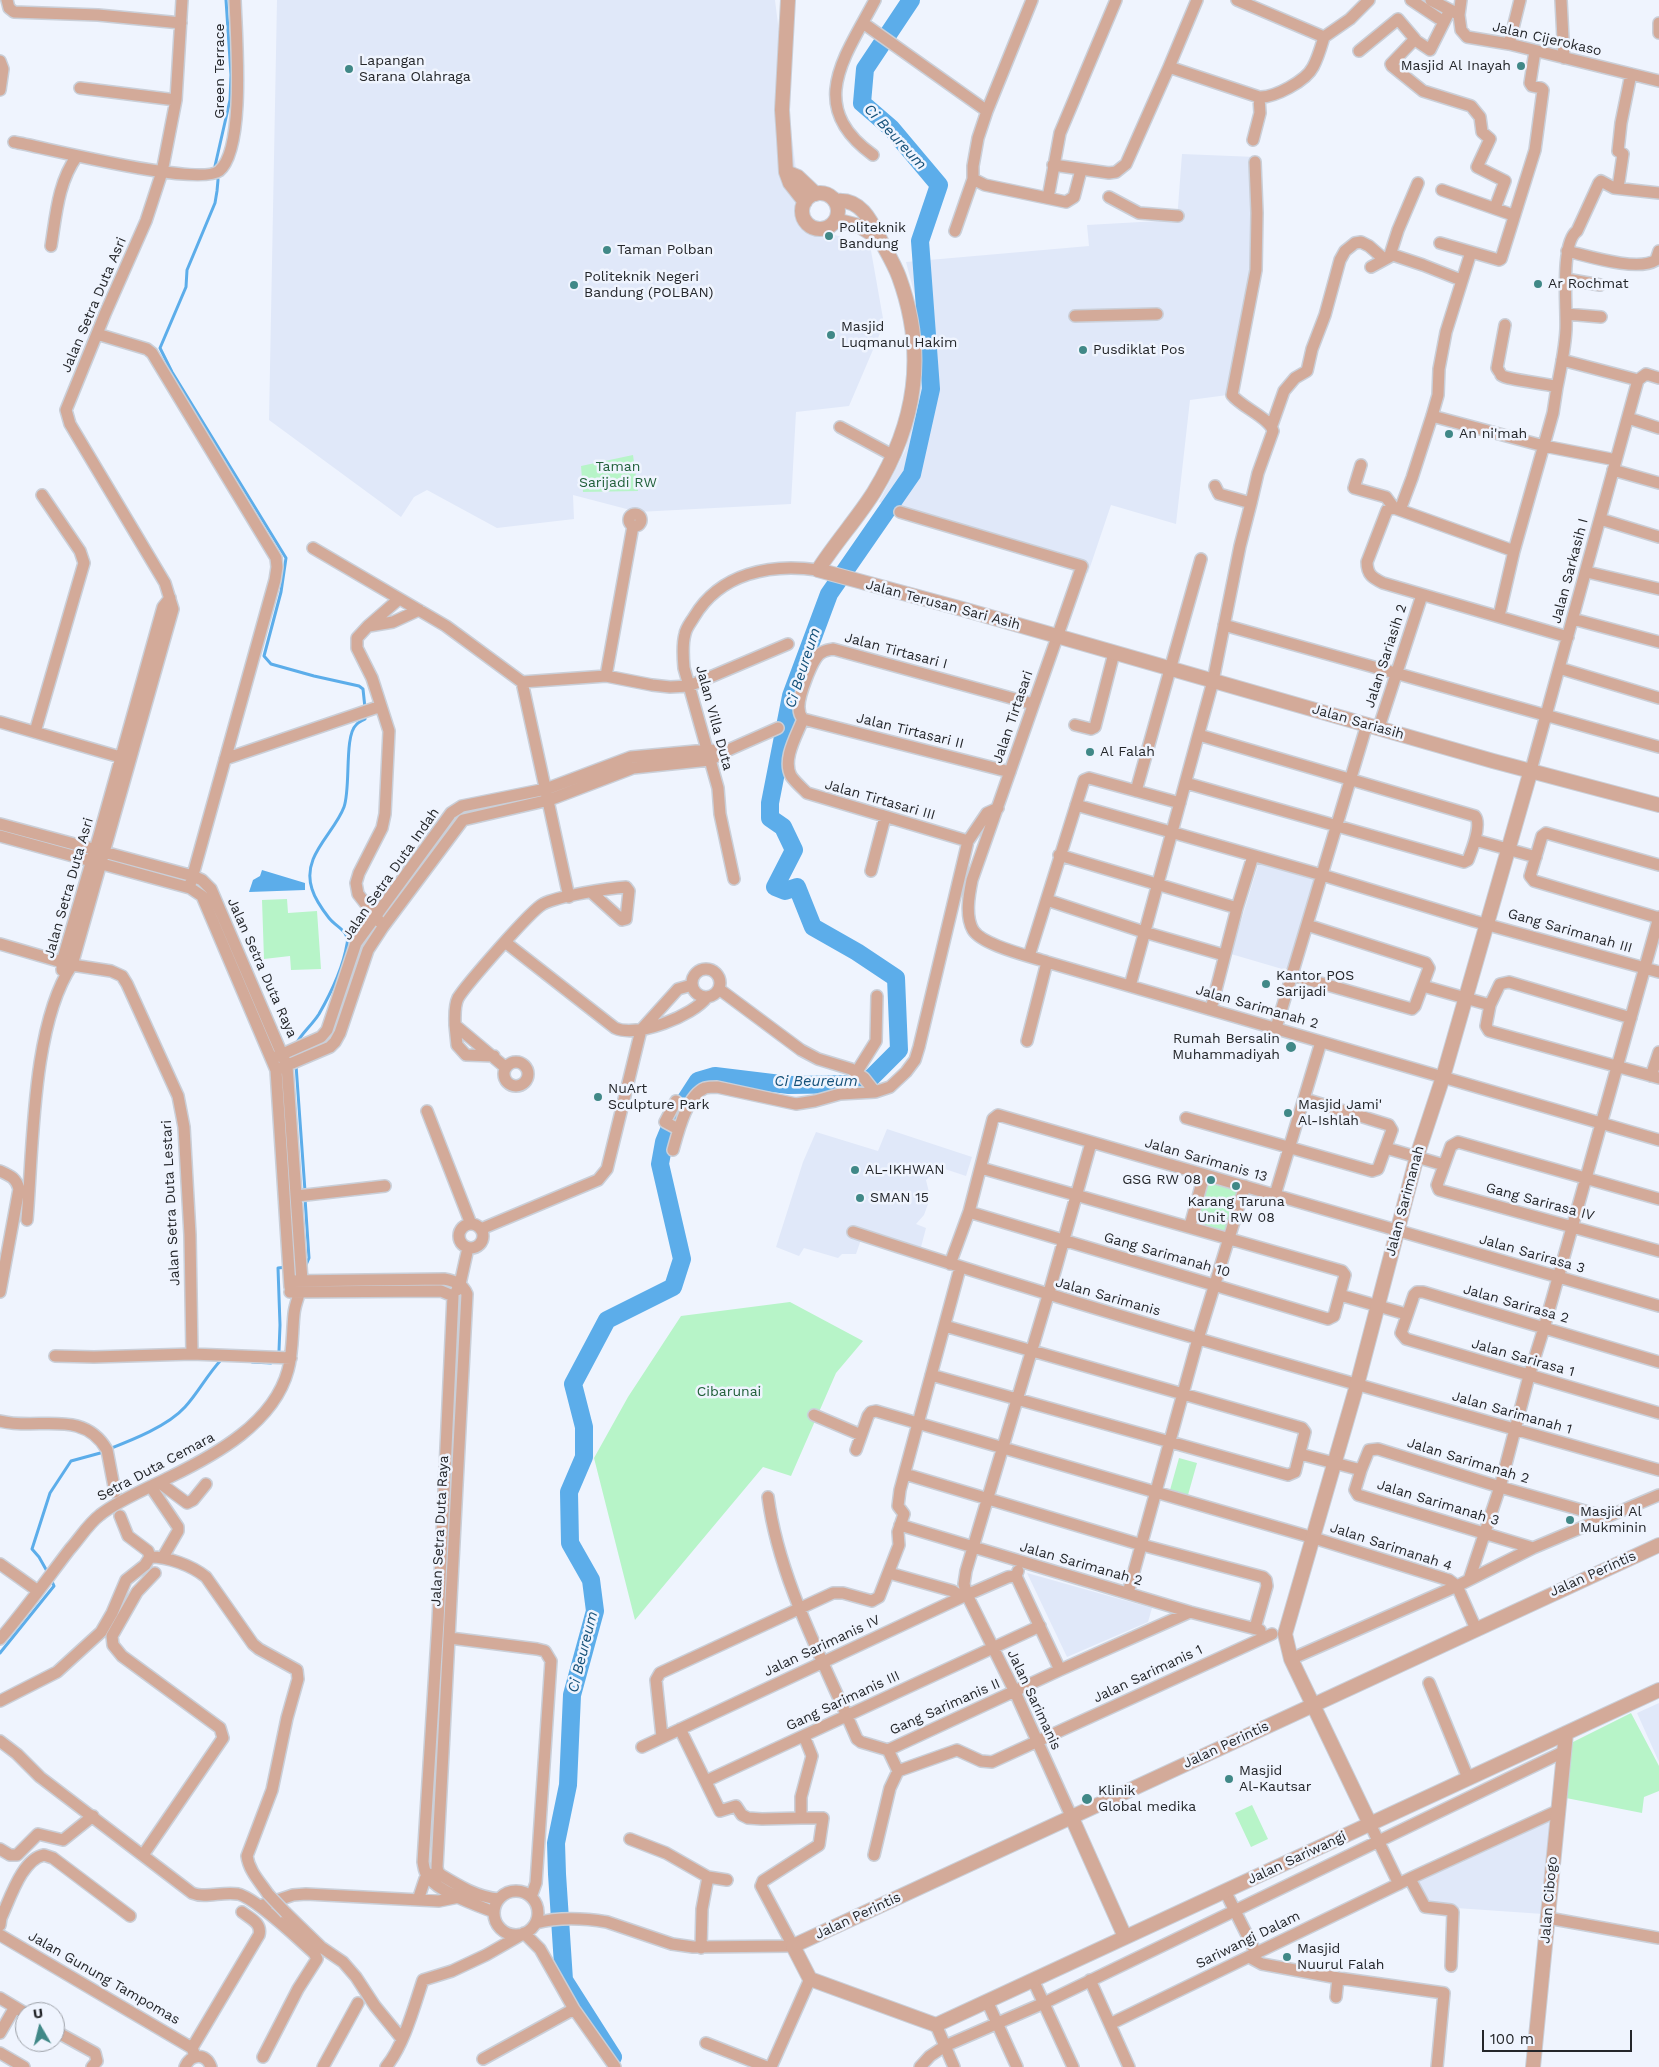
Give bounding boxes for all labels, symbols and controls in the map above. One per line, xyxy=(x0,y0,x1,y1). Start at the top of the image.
street label: Jalan Cijerokaso xyxy=(1491,18,1603,60)
street label: Green Terrace xyxy=(212,23,228,119)
place label: Lapangan Sarana Olahraga xyxy=(359,53,471,85)
place label: Masjid Al Inayah xyxy=(1401,58,1511,74)
marker: Masjid Al Inayah xyxy=(1515,60,1527,72)
marker: Lapangan Sarana Olahraga xyxy=(343,63,355,75)
water label: Ci Beureum xyxy=(860,100,930,174)
place label: Politeknik Bandung xyxy=(839,220,906,252)
marker: Politeknik Bandung xyxy=(823,230,835,242)
street label: Jalan Setra Duta Asri xyxy=(58,235,130,375)
place label: Taman Polban xyxy=(617,242,713,258)
marker: Taman Polban xyxy=(601,244,613,256)
place label: Politeknik Negeri Bandung (POLBAN) xyxy=(584,269,713,302)
place label: Ar Rochmat xyxy=(1548,276,1629,292)
marker: Ar Rochmat xyxy=(1532,278,1544,290)
marker: Politeknik Negeri Bandung (POLBAN) xyxy=(568,279,580,291)
place label: Masjid Luqmanul Hakim xyxy=(841,319,957,352)
marker: Masjid Luqmanul Hakim xyxy=(825,329,837,341)
place label: Pusdiklat Pos xyxy=(1093,342,1185,358)
marker: Pusdiklat Pos xyxy=(1077,344,1089,356)
place label: An ni'mah xyxy=(1459,426,1527,442)
marker: An ni'mah xyxy=(1443,428,1455,440)
park label: Taman Sarijadi RW xyxy=(579,459,657,492)
street label: Jalan Sarkasih I xyxy=(1548,517,1592,625)
street label: Jalan Terusan Sari Asih xyxy=(864,576,1022,634)
street label: Jalan Sariasih 2 xyxy=(1361,602,1411,710)
water label: Ci Beureum xyxy=(782,626,824,710)
street label: Jalan Tirtasari I xyxy=(843,629,949,673)
street label: Jalan Villa Duta xyxy=(692,664,736,772)
street label: Jalan Tirtasari xyxy=(989,668,1037,766)
street label: Jalan Sariasih xyxy=(1310,701,1406,743)
street label: Jalan Tirtasari II xyxy=(855,710,965,752)
place label: Al Falah xyxy=(1100,744,1155,760)
marker: Al Falah xyxy=(1084,746,1096,758)
street label: Jalan Tirtasari III xyxy=(823,776,937,824)
street label: Jalan Setra Duta Indah xyxy=(339,805,443,943)
street label: Jalan Setra Duta Asri xyxy=(41,816,97,960)
street label: Jalan Setra Duta Raya xyxy=(224,895,300,1041)
street label: Gang Sarimanah III xyxy=(1506,905,1634,957)
place label: Kantor POS Sarijadi xyxy=(1276,968,1354,1000)
marker: Kantor POS Sarijadi xyxy=(1260,978,1272,990)
street label: Jalan Sarimanah 2 xyxy=(1194,981,1320,1033)
place label: Rumah Bersalin Muhammadiyah xyxy=(1172,1031,1280,1064)
marker: Rumah Bersalin Muhammadiyah xyxy=(1284,1040,1298,1054)
water label: Ci Beureum xyxy=(774,1073,858,1091)
place label: NuArt Sculpture Park xyxy=(608,1081,709,1114)
marker: NuArt Sculpture Park xyxy=(592,1091,604,1103)
place label: Masjid Jami' Al-Ishlah xyxy=(1298,1097,1382,1130)
marker: Masjid Jami' Al-Ishlah xyxy=(1282,1107,1294,1119)
street label: Jalan Setra Duta Lestari xyxy=(158,1120,184,1286)
street label: Jalan Sarimanis 13 xyxy=(1143,1134,1269,1186)
street label: Jalan Sarimanah xyxy=(1382,1144,1428,1258)
place label: AL-IKHWAN xyxy=(865,1162,945,1178)
marker: AL-IKHWAN xyxy=(849,1164,861,1176)
place label: GSG RW 08 xyxy=(1122,1172,1201,1188)
marker: GSG RW 08 xyxy=(1205,1174,1217,1186)
street label: Gang Sarirasa IV xyxy=(1484,1179,1596,1225)
marker: Karang Taruna Unit RW 08 xyxy=(1230,1180,1242,1192)
place label: SMAN 15 xyxy=(870,1190,929,1206)
marker: SMAN 15 xyxy=(854,1192,866,1204)
place label: Karang Taruna Unit RW 08 xyxy=(1187,1194,1285,1226)
street label: Gang Sarimanah 10 xyxy=(1102,1229,1232,1281)
street label: Jalan Sarirasa 3 xyxy=(1477,1231,1587,1277)
street label: Jalan Sarimanis xyxy=(1054,1274,1162,1320)
street label: Jalan Sarirasa 2 xyxy=(1461,1281,1571,1327)
street label: Jalan Sarirasa 1 xyxy=(1470,1335,1576,1381)
park label: Cibarunai xyxy=(697,1384,761,1400)
street label: Jalan Sarimanah 1 xyxy=(1450,1388,1574,1438)
street label: Setra Duta Cemara xyxy=(94,1429,218,1505)
street label: Jalan Sarimanah 2 xyxy=(1405,1434,1531,1488)
street label: Jalan Setra Duta Raya xyxy=(428,1455,452,1607)
street label: Jalan Sarimanah 3 xyxy=(1375,1476,1501,1530)
place label: Masjid Al Mukminin xyxy=(1580,1504,1647,1536)
marker: Masjid Al Mukminin xyxy=(1564,1514,1576,1526)
street label: Jalan Sarimanah 4 xyxy=(1328,1519,1454,1575)
street label: Jalan Sarimanah 2 xyxy=(1018,1538,1144,1590)
street label: Jalan Perintis xyxy=(1547,1547,1639,1601)
water label: Ci Beureum xyxy=(564,1609,602,1695)
street label: Jalan Sarimanis IV xyxy=(761,1612,883,1680)
street label: Jalan Sarimanis 1 xyxy=(1091,1641,1205,1707)
street label: Jalan Sarimanis xyxy=(1003,1647,1065,1753)
street label: Gang Sarimanis III xyxy=(784,1667,902,1735)
street label: Gang Sarimanis II xyxy=(887,1675,1003,1739)
street label: Jalan Perintis xyxy=(1180,1718,1272,1772)
place label: Masjid Al-Kautsar xyxy=(1239,1763,1312,1795)
marker: Masjid Al-Kautsar xyxy=(1223,1773,1235,1785)
place label: Klinik Global medika xyxy=(1098,1783,1196,1815)
marker: Klinik Global medika xyxy=(1080,1792,1094,1806)
street label: Jalan Sariwangi xyxy=(1245,1828,1349,1888)
street label: Jalan Cibogo xyxy=(1537,1856,1561,1944)
street label: Jalan Perintis xyxy=(812,1889,904,1943)
street label: Sariwangi Dalam xyxy=(1193,1907,1303,1973)
street label: Jalan Gunung Tampomas xyxy=(25,1928,183,2028)
place label: Masjid Nuurul Falah xyxy=(1297,1941,1384,1974)
marker: Masjid Nuurul Falah xyxy=(1281,1951,1293,1963)
north arrow xyxy=(15,2002,65,2052)
text: U xyxy=(32,2005,44,2022)
scale bar xyxy=(1484,2020,1634,2052)
text: 100 m xyxy=(1490,2030,1534,2048)

